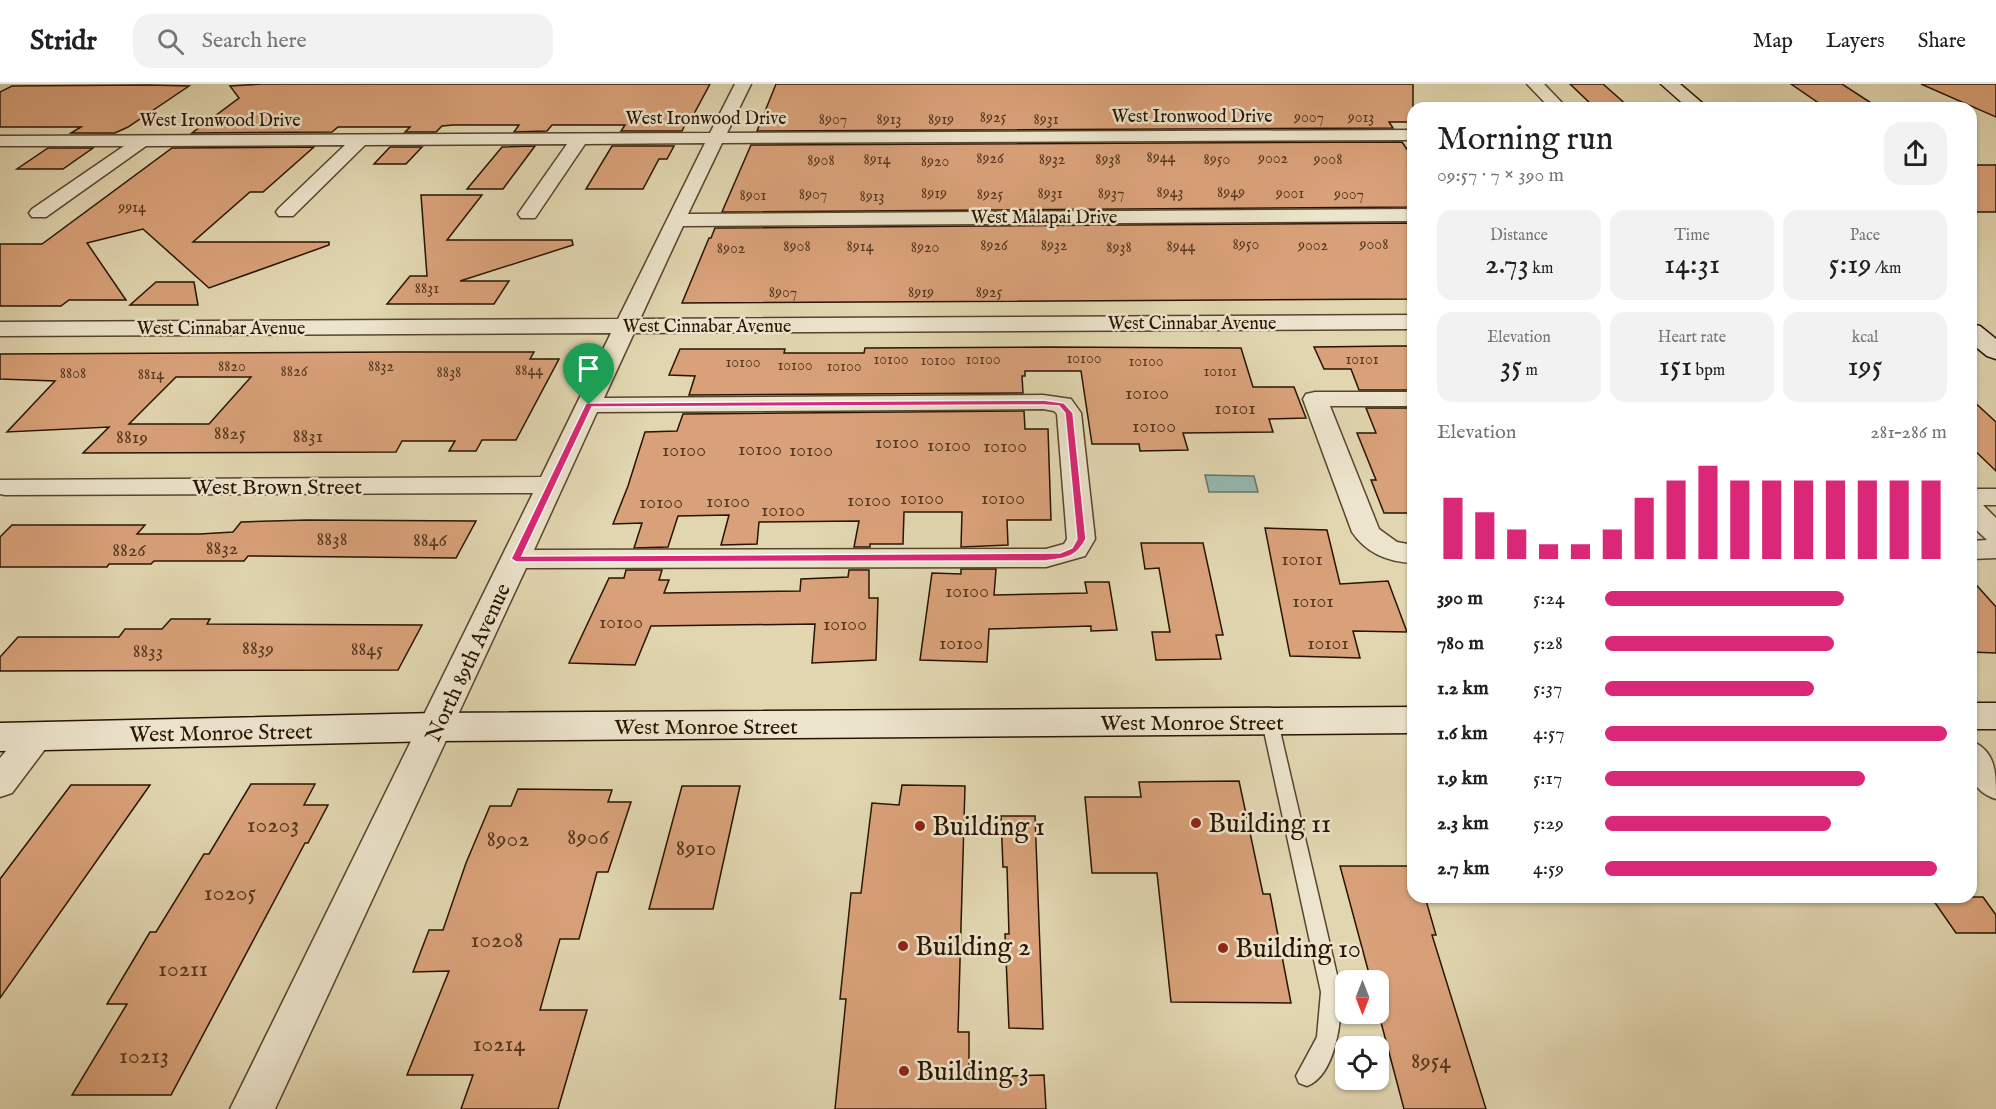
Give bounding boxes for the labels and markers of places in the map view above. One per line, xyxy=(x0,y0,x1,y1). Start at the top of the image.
pin xyxy=(563,343,614,405)
place label: Building 11 xyxy=(1208,808,1331,842)
place label: Building 1 xyxy=(932,811,1045,845)
marker: Building 11 xyxy=(1189,816,1203,830)
marker: Building 1 xyxy=(913,819,927,833)
place label: Building 2 xyxy=(915,931,1031,965)
place label: Building 10 xyxy=(1235,933,1361,967)
marker: Building 2 xyxy=(896,939,910,953)
marker: Building 10 xyxy=(1216,941,1230,955)
place label: Building 3 xyxy=(916,1056,1029,1090)
marker: Building 3 xyxy=(897,1064,911,1078)

